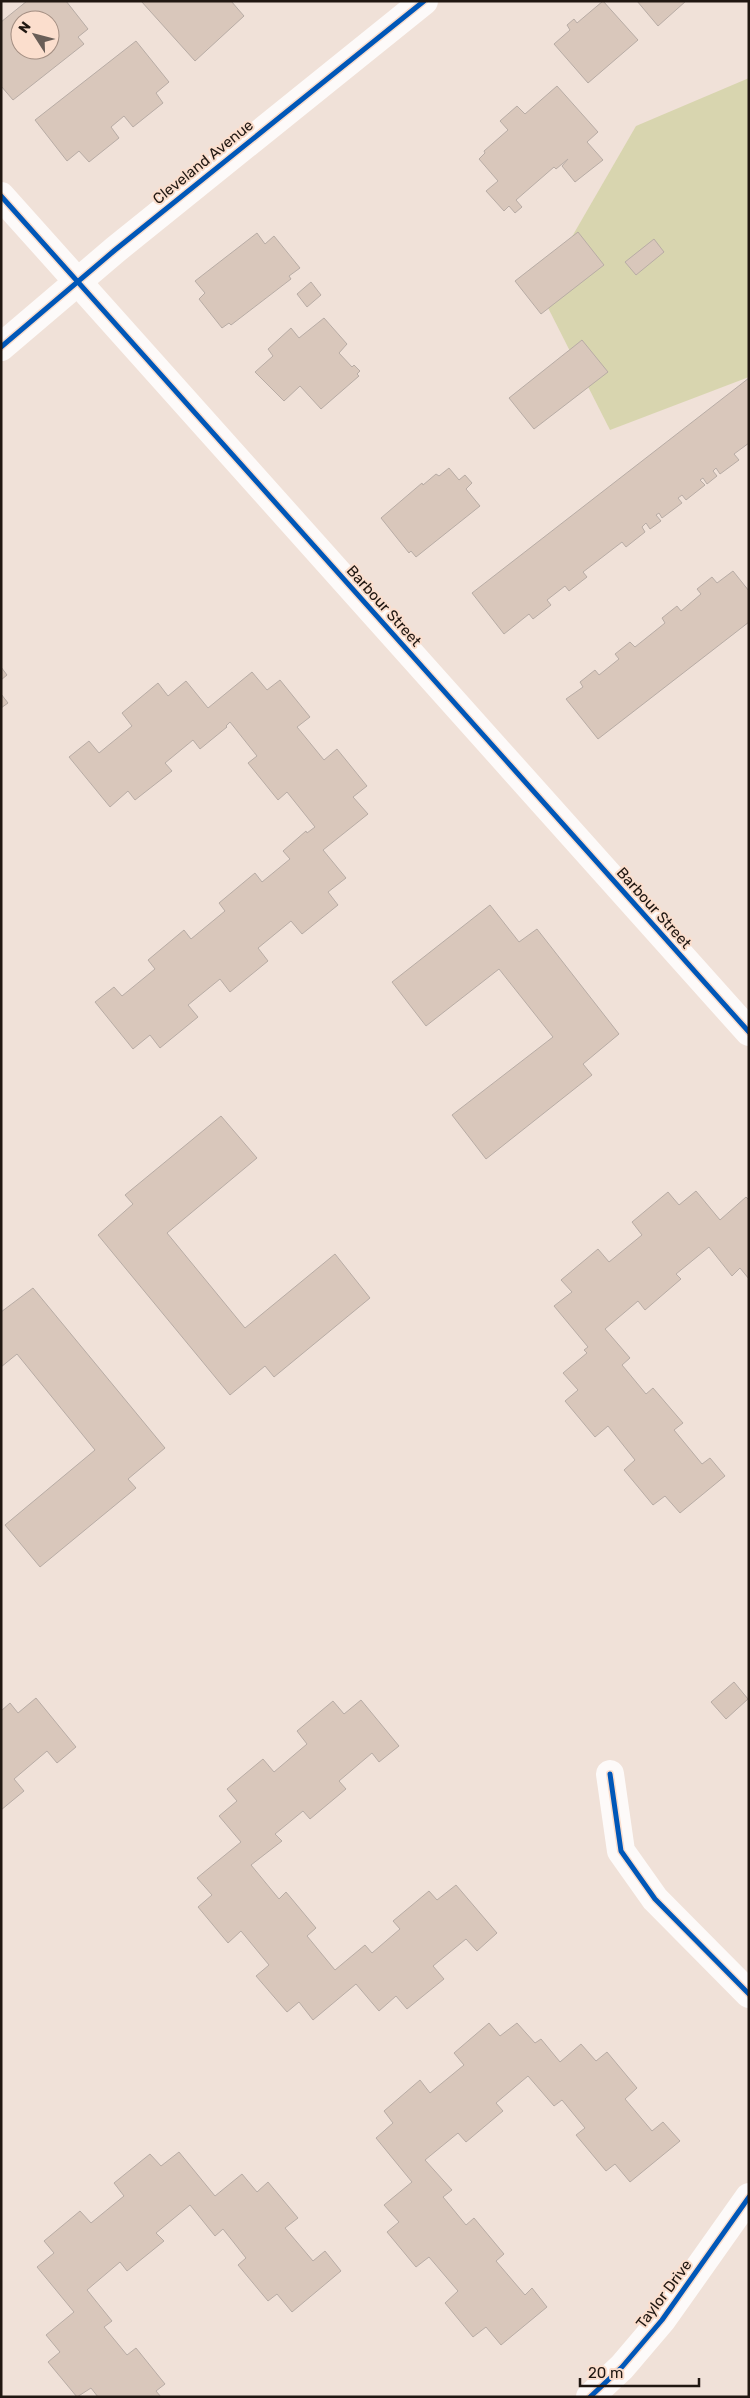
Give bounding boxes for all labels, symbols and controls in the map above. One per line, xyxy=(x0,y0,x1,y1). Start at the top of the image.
north arrow xyxy=(10,10,60,60)
text: N xyxy=(15,19,35,37)
street label: Cleveland Avenue xyxy=(149,116,257,208)
street label: Barbour Street xyxy=(343,562,425,650)
street label: Barbour Street xyxy=(613,864,695,952)
street label: Taylor Drive xyxy=(632,2256,696,2332)
scale bar xyxy=(580,2356,699,2388)
text: 20 m xyxy=(588,2364,623,2382)

